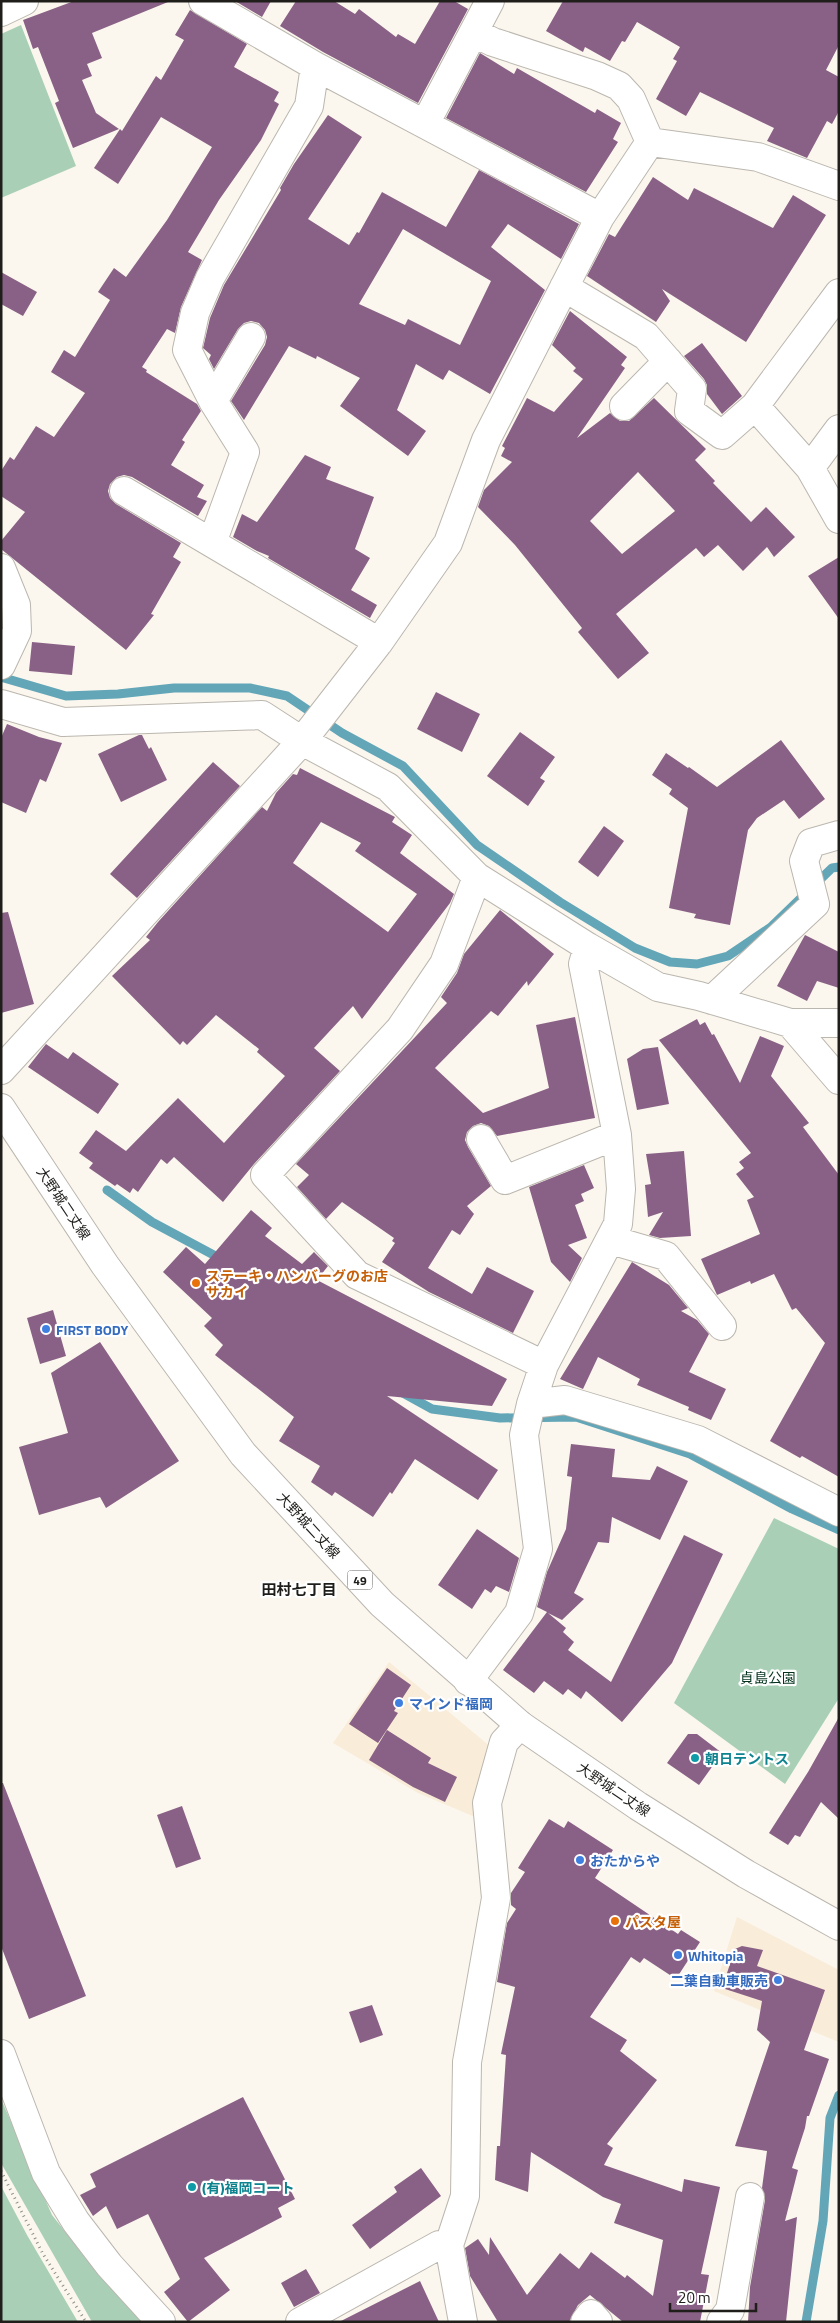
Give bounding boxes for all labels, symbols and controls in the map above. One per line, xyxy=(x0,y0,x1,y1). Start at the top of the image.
street label: 大野城二丈線 xyxy=(32,1162,96,1244)
place label: ステーキ・ハンバーグのお店 サカイ xyxy=(206,1265,388,1302)
marker: ステーキ・ハンバーグのお店 サカイ xyxy=(190,1277,202,1289)
place label: FIRST BODY xyxy=(56,1319,128,1340)
marker: FIRST BODY xyxy=(40,1323,52,1335)
street label: 大野城二丈線 xyxy=(273,1487,345,1563)
road number: 49 xyxy=(348,1570,372,1590)
district label: 田村七丁目 xyxy=(261,1578,337,1601)
park label: 貞島公園 xyxy=(740,1667,796,1688)
place label: マインド福岡 xyxy=(409,1693,493,1714)
marker: マインド福岡 xyxy=(393,1697,405,1709)
place label: 朝日テントス xyxy=(705,1748,789,1769)
marker: 朝日テントス xyxy=(689,1752,701,1764)
street label: 大野城二丈線 xyxy=(573,1757,655,1821)
place label: おたからや xyxy=(590,1850,660,1871)
marker: おたからや xyxy=(574,1854,586,1866)
place label: パスタ屋 xyxy=(625,1911,681,1932)
marker: パスタ屋 xyxy=(609,1915,621,1927)
place label: Whitopia xyxy=(688,1945,743,1966)
marker: Whitopia xyxy=(672,1949,684,1961)
place label: 二葉自動車販売 xyxy=(670,1970,768,1991)
marker: 二葉自動車販売 xyxy=(772,1974,784,1986)
place label: (有)福岡コート xyxy=(202,2177,295,2198)
marker: (有)福岡コート xyxy=(186,2181,198,2193)
scale bar xyxy=(670,2280,756,2312)
text: 20 m xyxy=(678,2286,711,2309)

